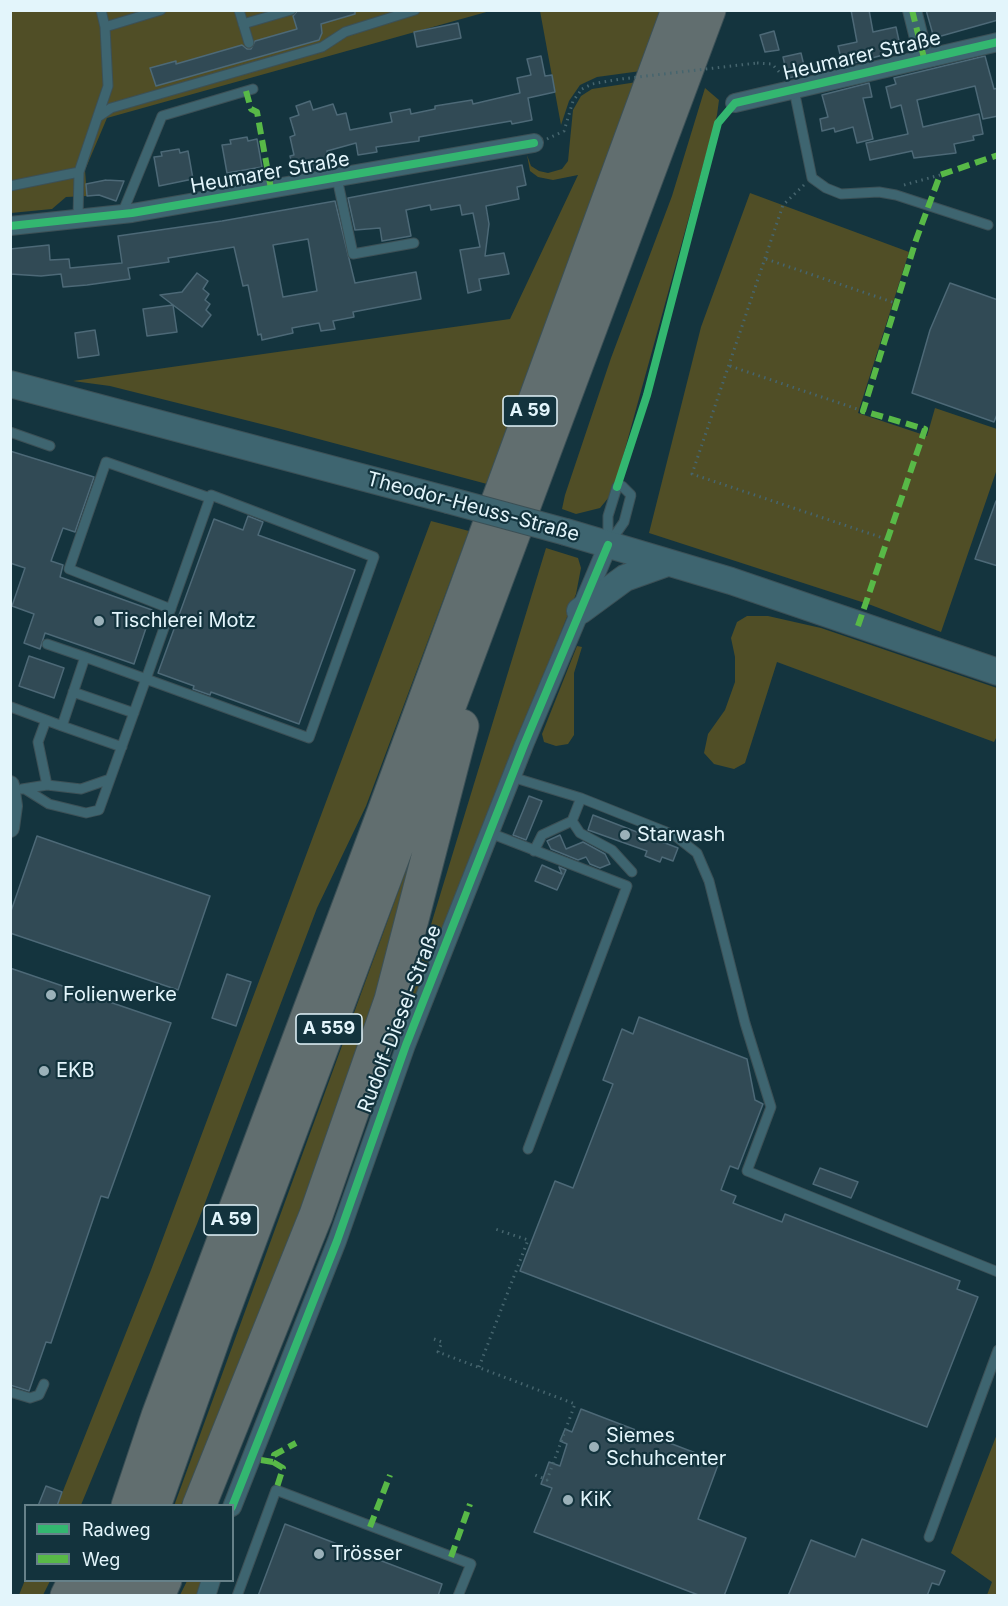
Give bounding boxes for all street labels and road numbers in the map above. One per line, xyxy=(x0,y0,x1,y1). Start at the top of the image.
street label: Heumarer Straße xyxy=(781,26,943,86)
street label: Heumarer Straße xyxy=(189,147,351,199)
road number: A 59 xyxy=(503,396,557,426)
street label: Theodor-Heuss-Straße xyxy=(364,467,582,547)
street label: Rudolf-Diesel-Straße xyxy=(353,922,447,1116)
road number: A 559 xyxy=(296,1014,362,1044)
road number: A 59 xyxy=(204,1205,258,1235)

